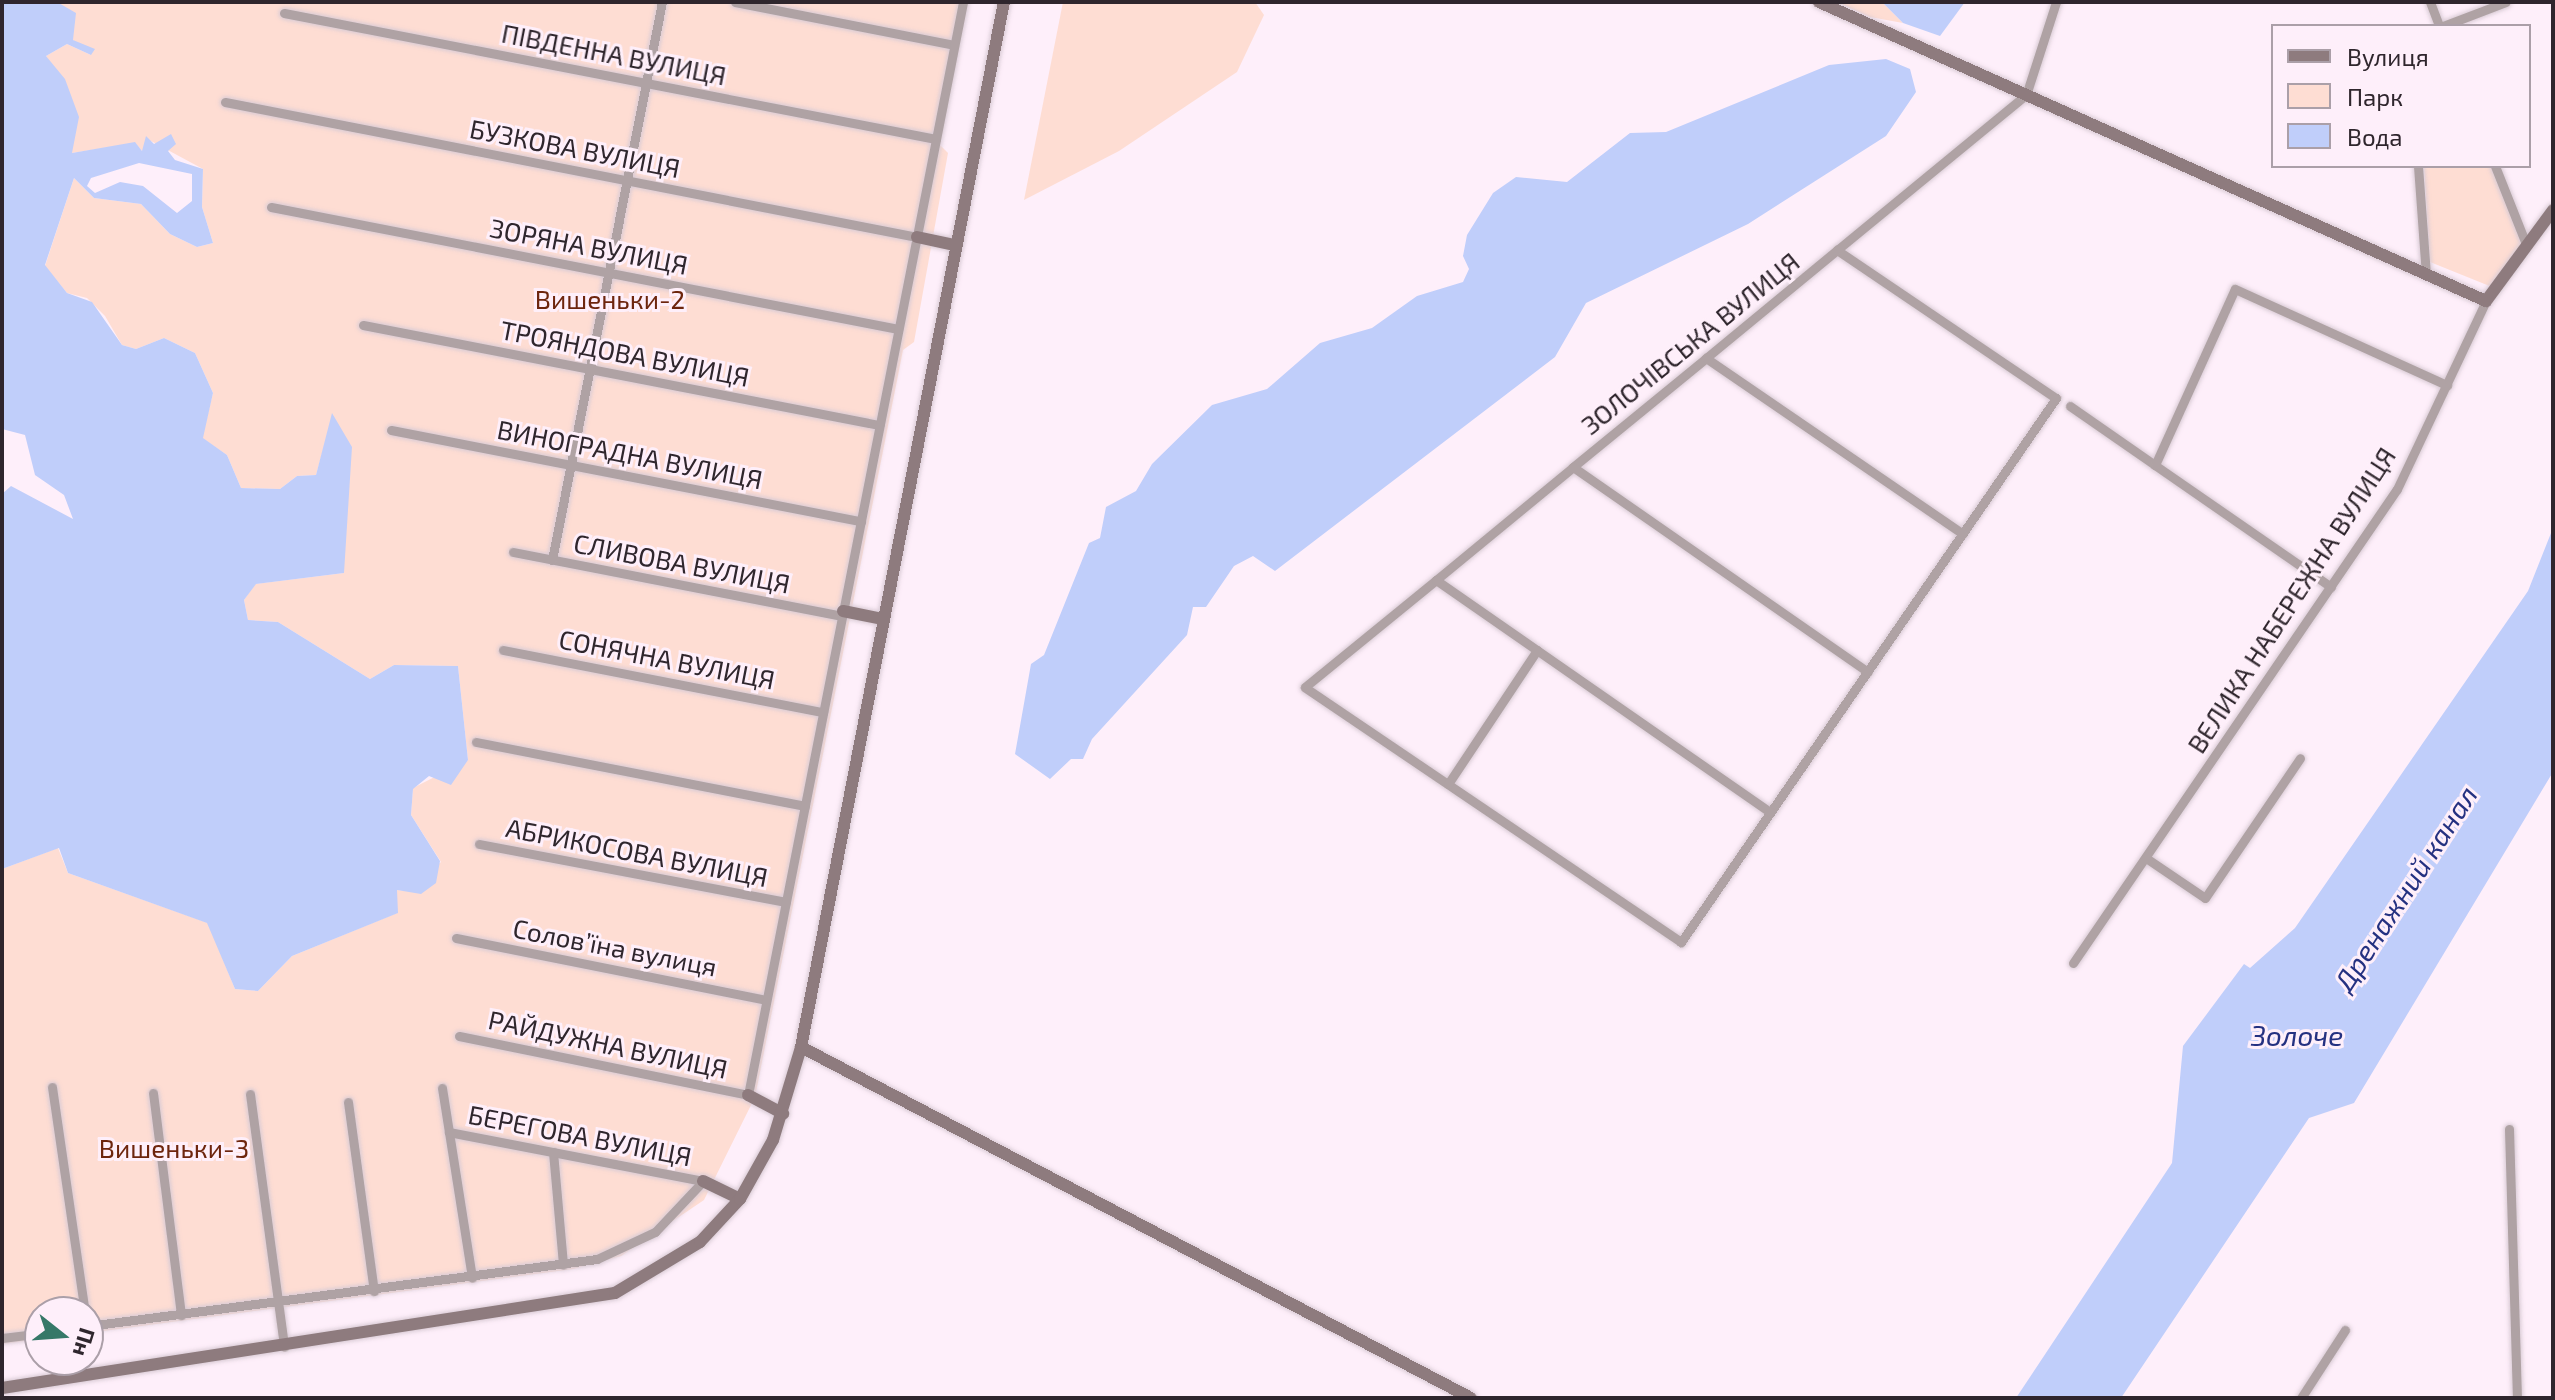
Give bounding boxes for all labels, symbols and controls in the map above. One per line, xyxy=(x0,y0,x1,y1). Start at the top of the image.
street label: ПІВДЕННА ВУЛИЦЯ xyxy=(499,17,729,91)
legend xyxy=(2271,24,2531,168)
text: Вулиця xyxy=(2347,42,2429,71)
text: Парк xyxy=(2347,82,2403,111)
street label: БУЗКОВА ВУЛИЦЯ xyxy=(467,112,683,184)
text: Вода xyxy=(2347,122,2403,151)
street label: ЗОРЯНА ВУЛИЦЯ xyxy=(488,212,690,280)
street label: ЗОЛОЧІВСЬКА ВУЛИЦЯ xyxy=(1575,246,1805,440)
park label: Вишеньки-2 xyxy=(535,283,685,315)
street label: ТРОЯНДОВА ВУЛИЦЯ xyxy=(498,314,752,392)
street label: ВИНОГРАДНА ВУЛИЦЯ xyxy=(495,413,765,495)
street label: ВЕЛИКА НАБЕРЕЖНА ВУЛИЦЯ xyxy=(2180,441,2402,759)
street label: СЛИВОВА ВУЛИЦЯ xyxy=(571,527,793,599)
street label: СОНЯЧНА ВУЛИЦЯ xyxy=(556,623,778,695)
water label: Дренажний канал xyxy=(2326,779,2484,997)
street label: АБРИКОСОВА ВУЛИЦЯ xyxy=(503,811,771,893)
street label: Соловʼїна вулиця xyxy=(510,912,720,982)
street label: РАЙДУЖНА ВУЛИЦЯ xyxy=(486,1003,730,1085)
water label: Золоче xyxy=(2251,1018,2343,1052)
street label: БЕРЕГОВА ВУЛИЦЯ xyxy=(466,1098,694,1172)
park label: Вишеньки-3 xyxy=(99,1132,249,1164)
north arrow xyxy=(24,1296,104,1376)
text: Пн xyxy=(68,1325,102,1360)

